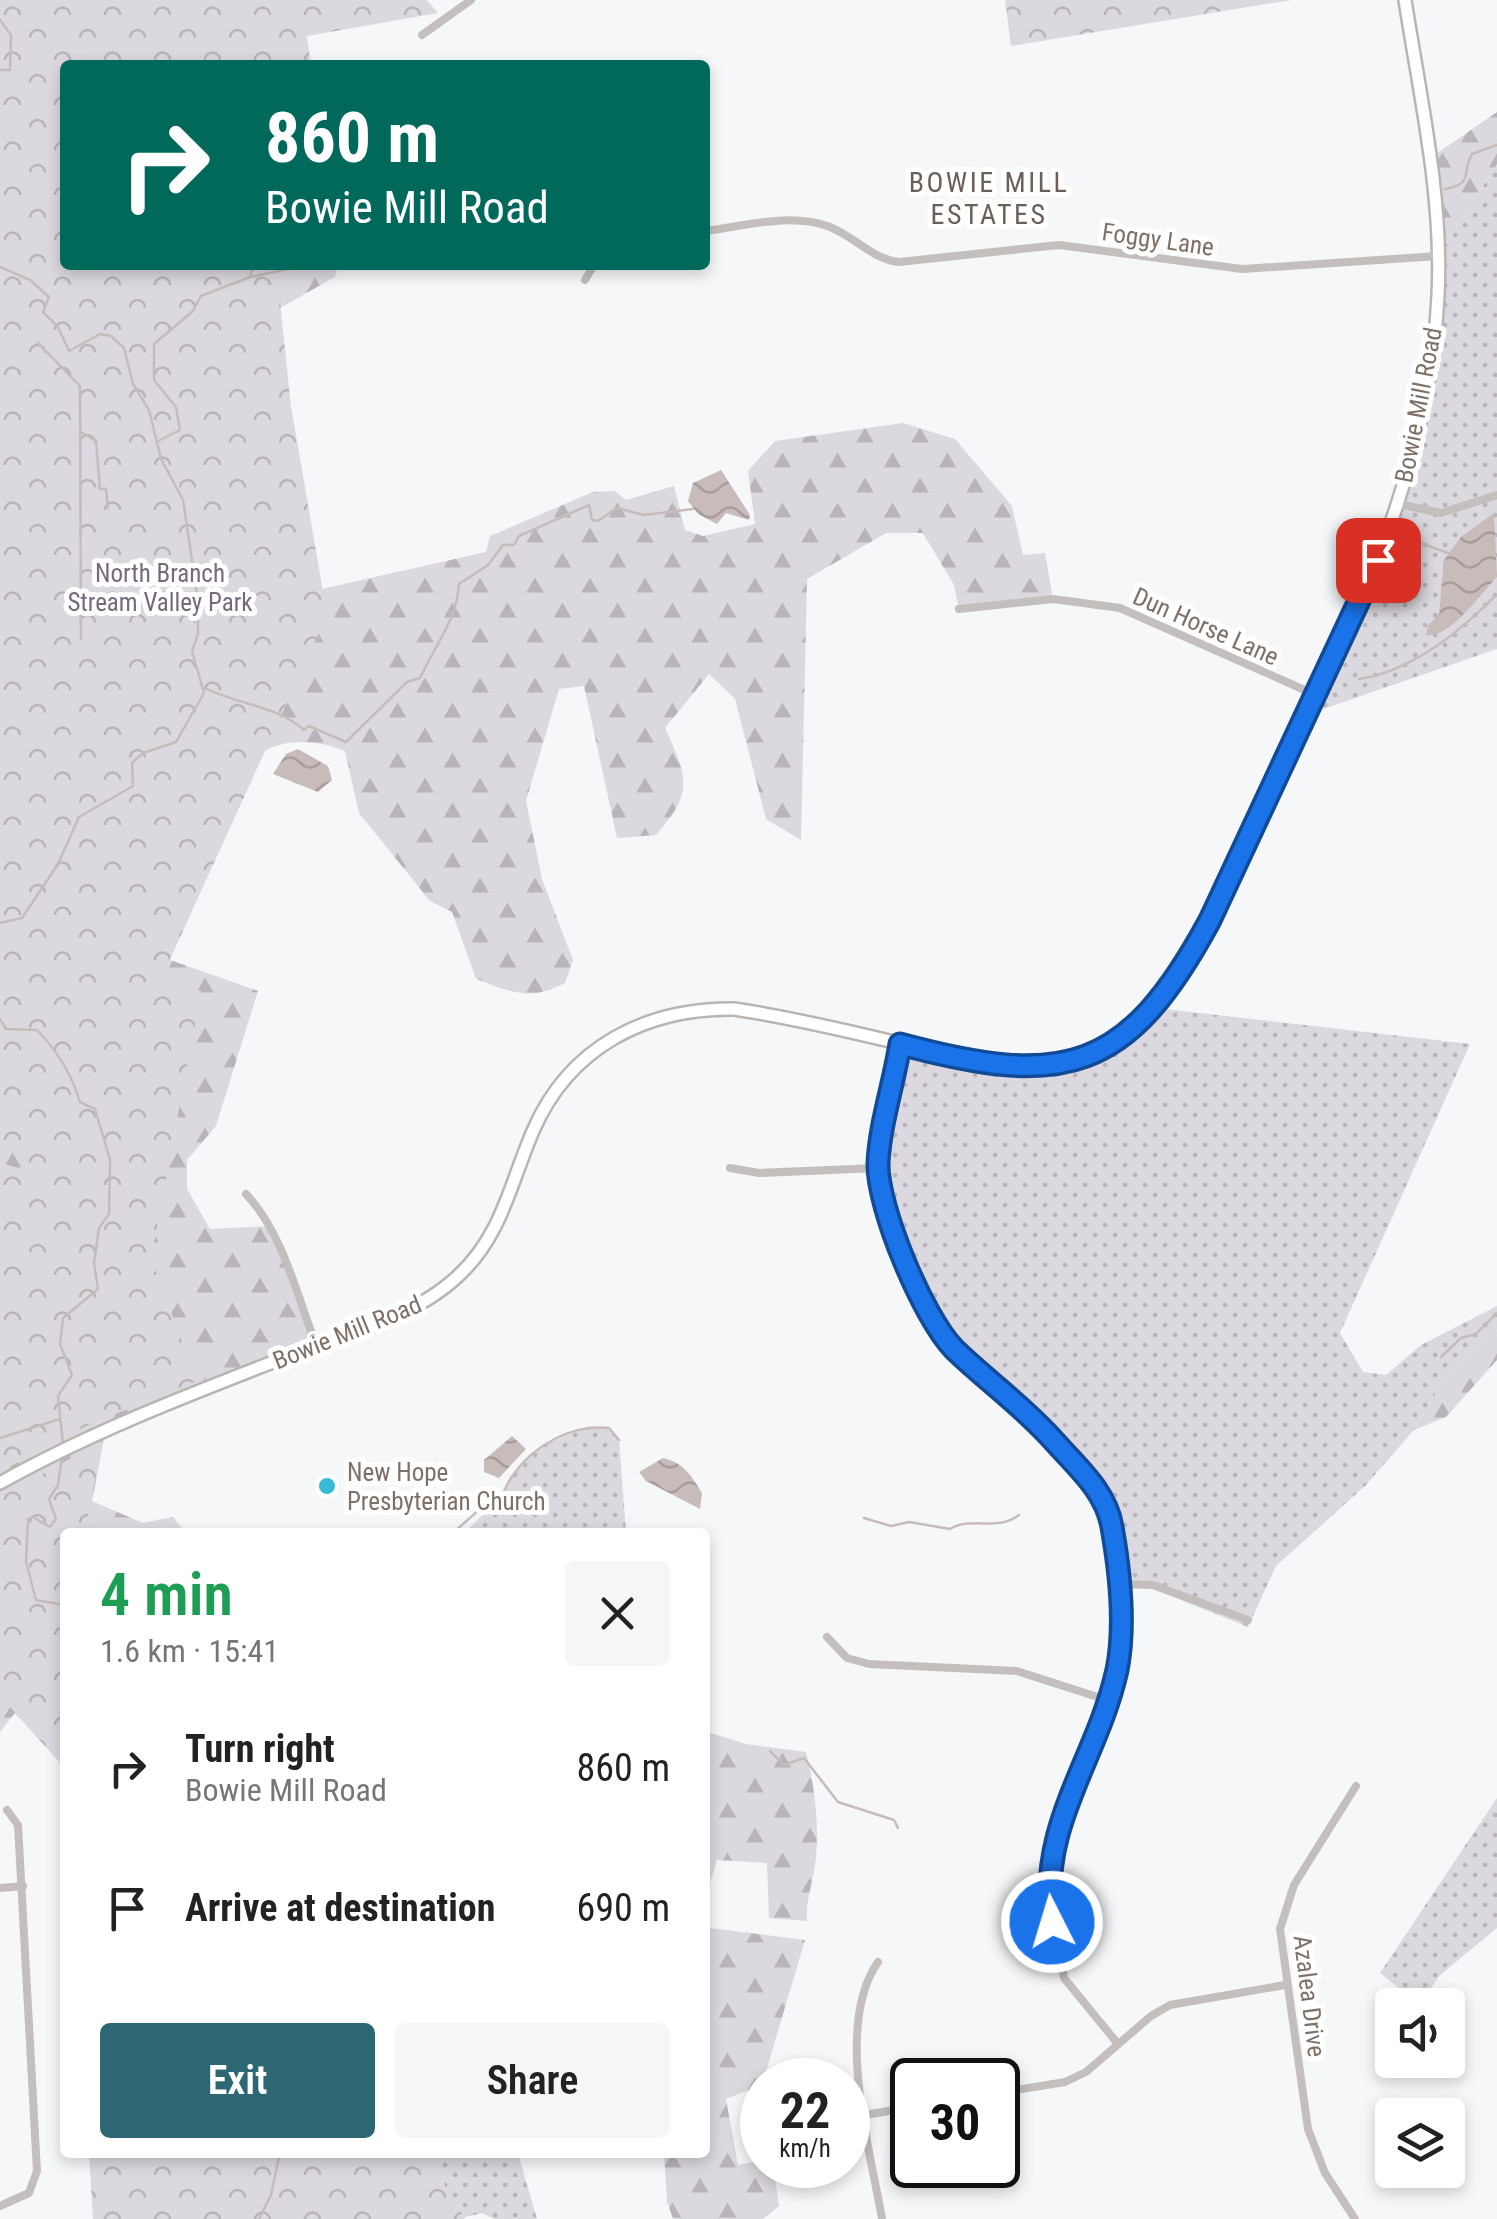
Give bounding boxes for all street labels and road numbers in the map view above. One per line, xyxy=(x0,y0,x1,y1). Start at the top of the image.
street label: Foggy Lane xyxy=(1100,217,1216,262)
street label: Bowie Mill Road xyxy=(1389,325,1448,485)
street label: Dun Horse Lane xyxy=(1128,581,1283,672)
street label: Bowie Mill Road xyxy=(269,1289,426,1375)
street label: Azalea Drive xyxy=(1288,1933,1331,2059)

